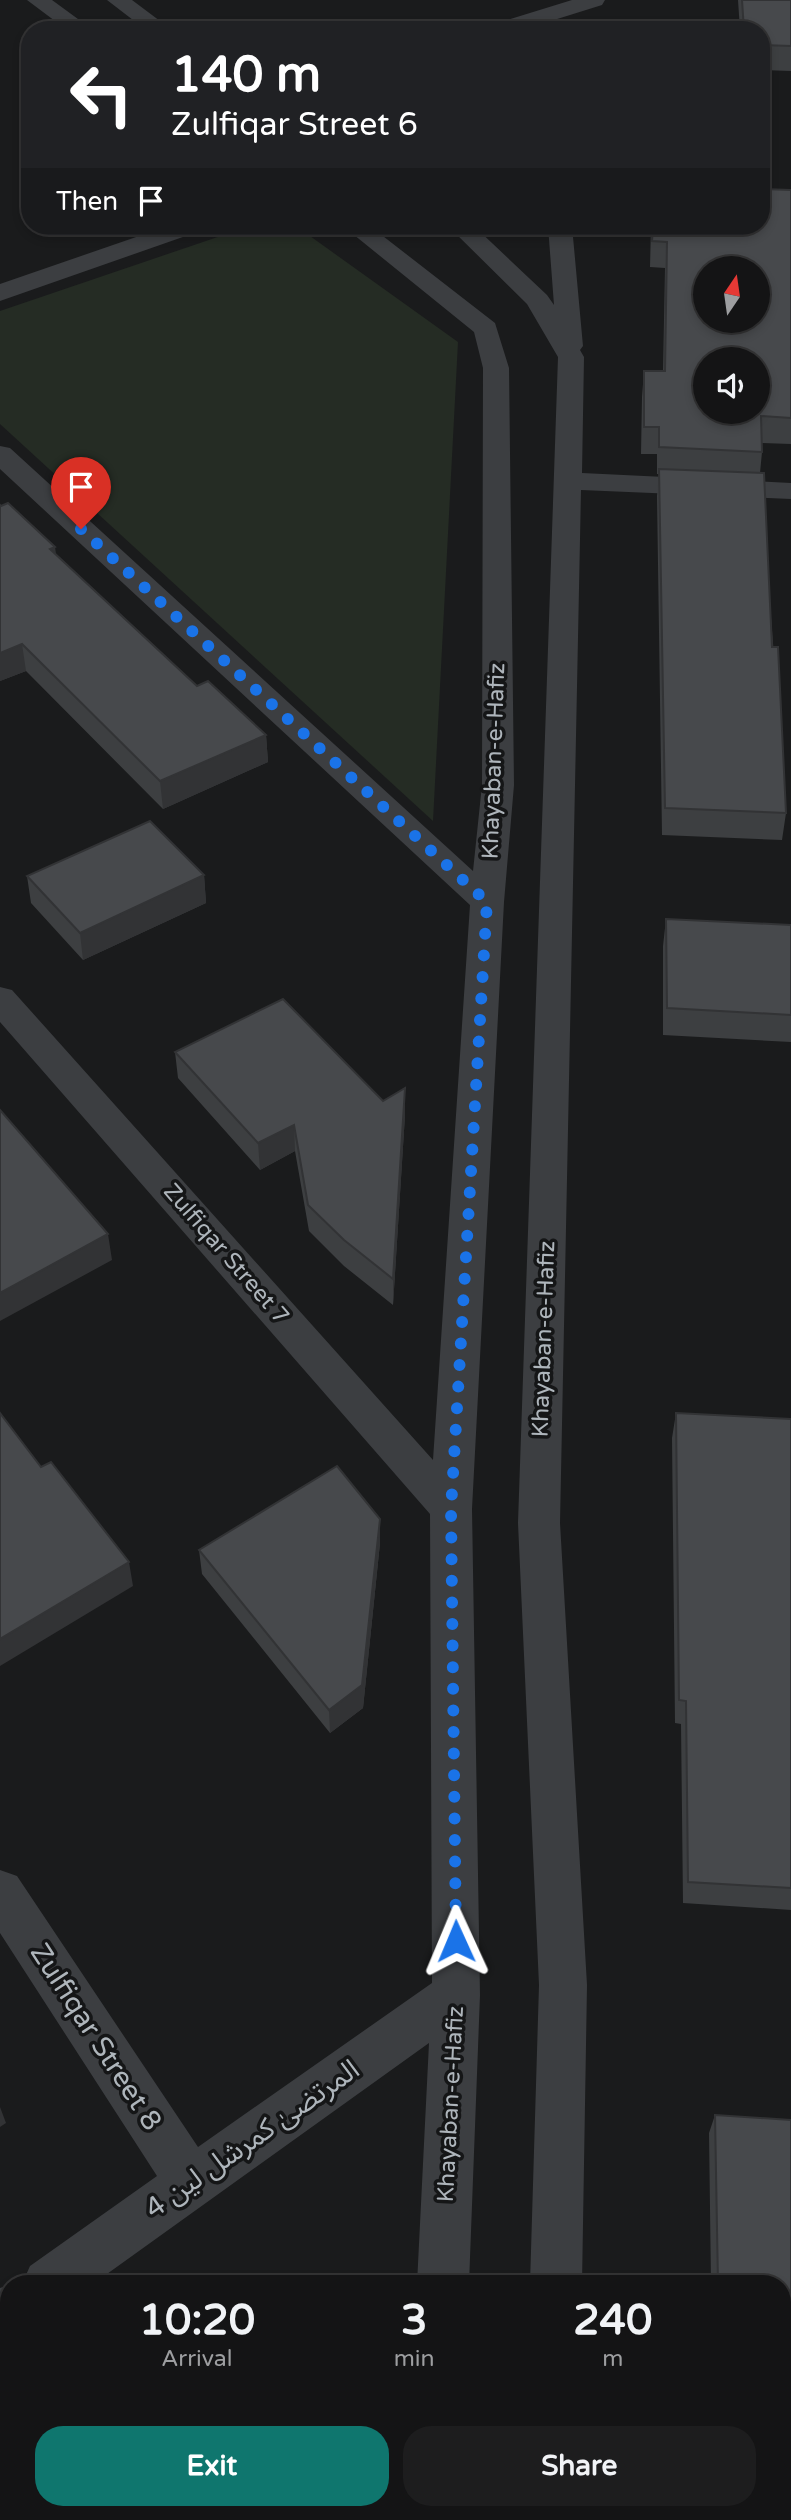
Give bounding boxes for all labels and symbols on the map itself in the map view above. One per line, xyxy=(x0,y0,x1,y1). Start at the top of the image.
north arrow xyxy=(693,256,770,332)
pin xyxy=(51,457,111,529)
street label: Khayaban-e-Hafiz xyxy=(477,662,511,860)
street label: Zulfiqar Street 7 xyxy=(157,1178,295,1330)
street label: Khayaban-e-Hafiz xyxy=(527,1240,561,1438)
position arrow xyxy=(419,1904,493,1978)
street label: Zulfiqar Street 8 xyxy=(23,1937,169,2137)
street label: Khayaban-e-Hafiz xyxy=(432,2005,470,2203)
street label: المرتضیٰ کمرشل لین 4 xyxy=(138,2052,366,2226)

